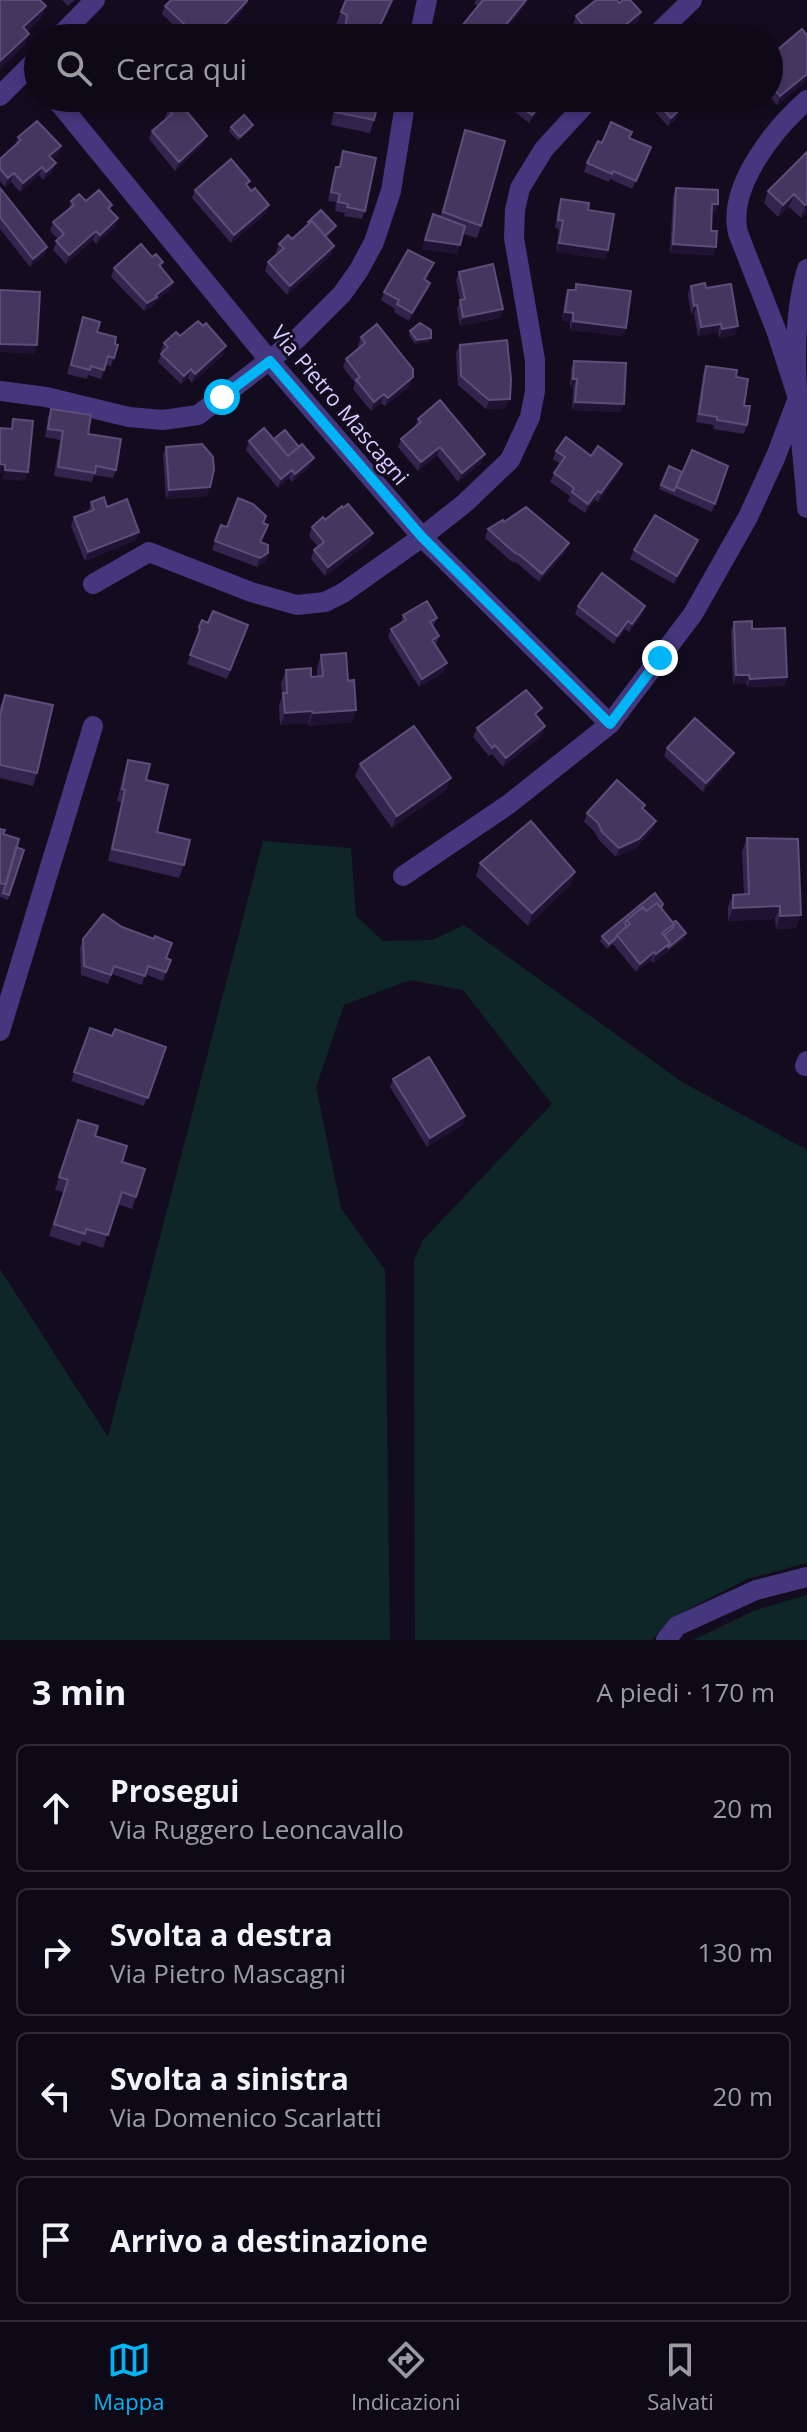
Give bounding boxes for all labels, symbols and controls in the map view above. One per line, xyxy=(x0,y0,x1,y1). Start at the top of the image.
search box xyxy=(24,24,783,112)
icon: search xyxy=(52,46,96,90)
text: Cerca qui xyxy=(116,48,247,89)
street label: Via Pietro Mascagni xyxy=(265,318,416,491)
route start xyxy=(204,379,240,415)
route end xyxy=(642,640,678,676)
text: 3 min xyxy=(32,1669,126,1715)
text: A piedi · 170 m xyxy=(597,1674,775,1710)
text: Prosegui xyxy=(110,1770,240,1811)
icon: ahead xyxy=(34,1786,78,1830)
text: 20 m xyxy=(712,1790,773,1826)
text: Via Ruggero Leoncavallo xyxy=(110,1811,404,1847)
text: Svolta a destra xyxy=(110,1914,333,1955)
icon: right xyxy=(34,1930,78,1974)
text: 130 m xyxy=(698,1934,773,1970)
text: Via Pietro Mascagni xyxy=(110,1955,346,1991)
text: Svolta a sinistra xyxy=(110,2058,349,2099)
icon: left xyxy=(34,2074,78,2118)
text: 20 m xyxy=(712,2078,773,2114)
text: Via Domenico Scarlatti xyxy=(110,2099,382,2135)
icon: arrive xyxy=(34,2218,78,2262)
text: Arrivo a destinazione xyxy=(110,2220,428,2261)
tab: Mappa xyxy=(93,2338,164,2416)
tab: Indicazioni xyxy=(351,2338,461,2416)
tab: Salvati xyxy=(647,2338,714,2416)

